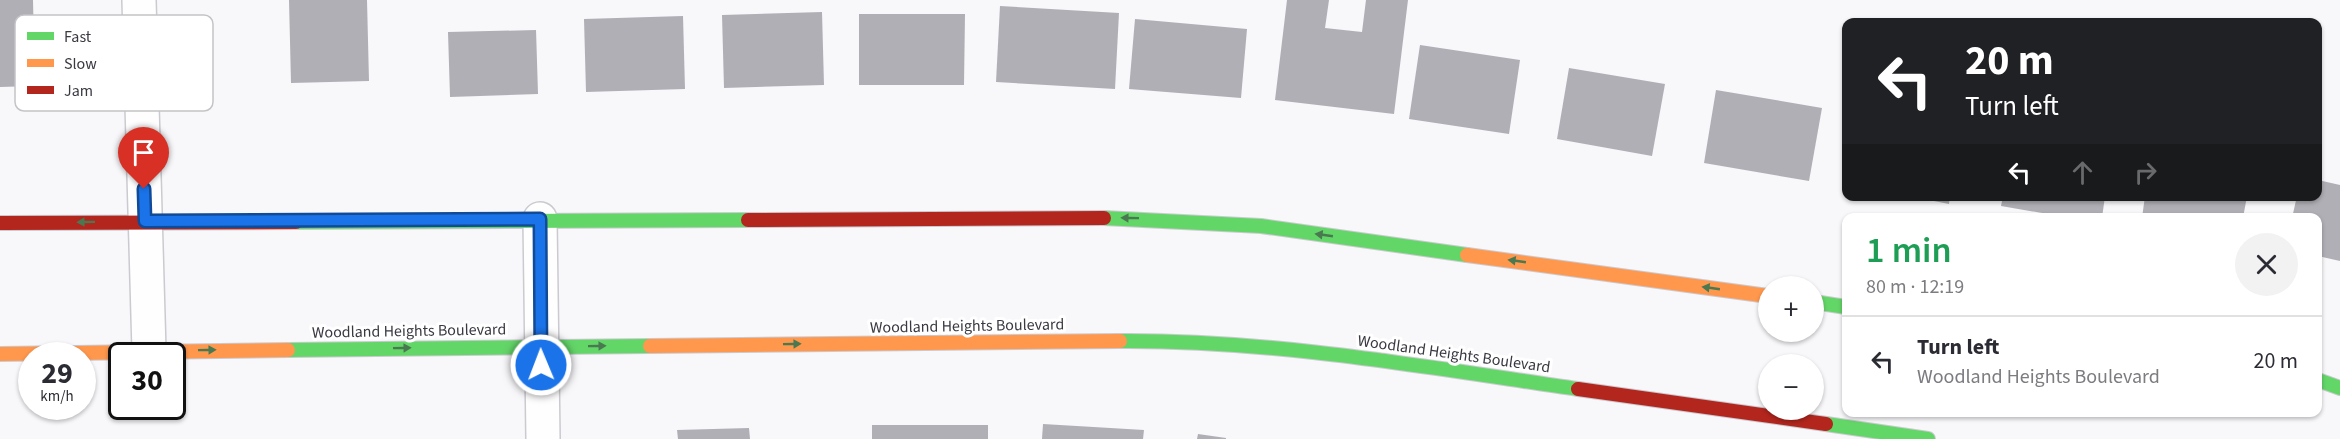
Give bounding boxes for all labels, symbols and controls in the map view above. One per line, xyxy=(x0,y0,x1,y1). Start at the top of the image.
legend xyxy=(15,15,213,111)
text: Fast xyxy=(64,26,92,48)
text: 20 m xyxy=(1965,31,2054,91)
icon: left xyxy=(1866,42,1944,120)
text: Slow xyxy=(64,53,97,75)
text: Jam xyxy=(64,80,93,102)
text: Turn left xyxy=(1965,87,2059,126)
pin xyxy=(118,127,169,189)
icon: arrive xyxy=(127,136,160,169)
icon: left xyxy=(2003,156,2036,189)
icon: ahead xyxy=(2066,156,2099,189)
icon: right xyxy=(2129,156,2162,189)
one-way arrow xyxy=(1121,213,1140,223)
one-way arrow xyxy=(77,217,96,226)
text: 1 min xyxy=(1866,225,1952,276)
one-way arrow xyxy=(1315,230,1334,239)
button: close xyxy=(2235,233,2298,296)
one-way arrow xyxy=(1508,257,1527,266)
text: 80 m · 12:19 xyxy=(1866,273,1964,301)
map controls xyxy=(1758,276,1824,420)
button: + xyxy=(1758,276,1824,342)
one-way arrow xyxy=(1701,284,1720,293)
street label: Woodland Heights Boulevard xyxy=(870,313,1064,339)
street label: Woodland Heights Boulevard xyxy=(312,318,506,344)
street label: Woodland Heights Boulevard xyxy=(1356,330,1552,378)
text: Turn left xyxy=(1917,331,1999,363)
position arrow xyxy=(509,333,573,397)
one-way arrow xyxy=(783,339,802,349)
one-way arrow xyxy=(588,341,607,351)
speed limit sign: 30 xyxy=(108,342,186,420)
one-way arrow xyxy=(393,343,412,353)
one-way arrow xyxy=(198,345,217,355)
icon: left xyxy=(1866,345,1899,378)
text: 20 m xyxy=(2253,345,2298,377)
text: 29 xyxy=(41,352,73,395)
button: − xyxy=(1758,354,1824,420)
text: Woodland Heights Boulevard xyxy=(1917,363,2160,391)
text: km/h xyxy=(40,386,74,407)

